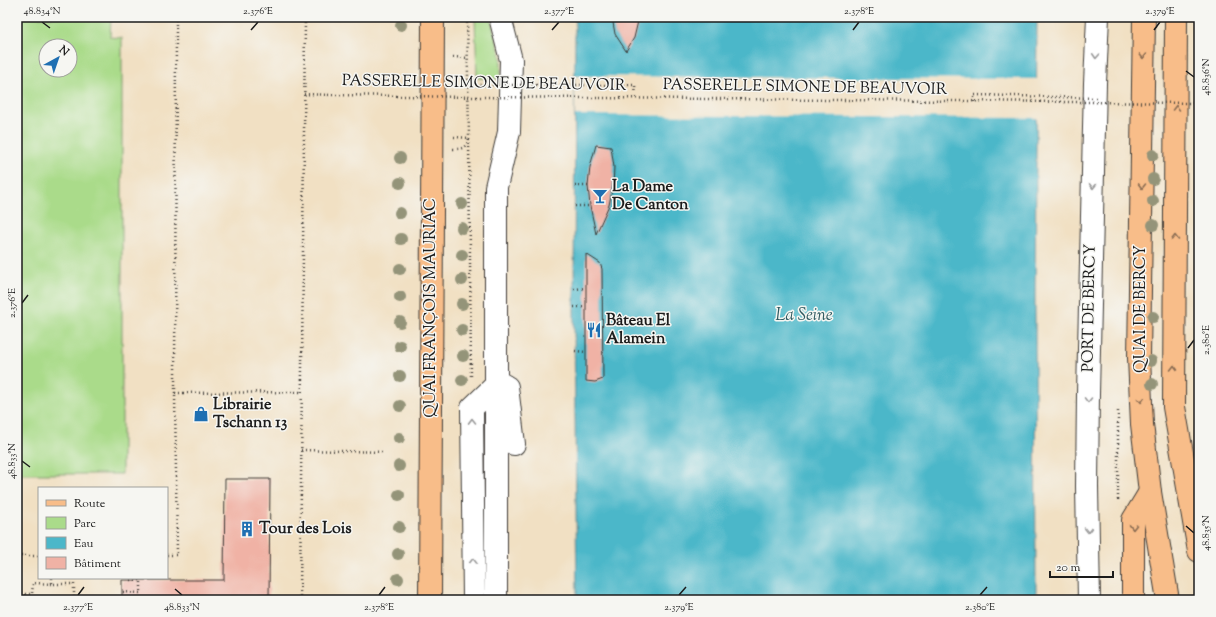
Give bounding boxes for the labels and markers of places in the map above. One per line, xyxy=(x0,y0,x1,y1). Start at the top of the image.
place label: La Dame De Canton xyxy=(612,176,689,217)
bar icon: La Dame De Canton xyxy=(591,187,609,205)
place label: Bâteau El Alamein xyxy=(606,310,671,351)
restaurant icon: Bâteau El Alamein xyxy=(585,321,603,339)
place label: Librairie Tschann 13 xyxy=(213,394,288,435)
shop icon: Librairie Tschann 13 xyxy=(192,405,210,423)
place label: Tour des Lois xyxy=(259,518,351,541)
building icon: Tour des Lois xyxy=(238,520,256,538)

